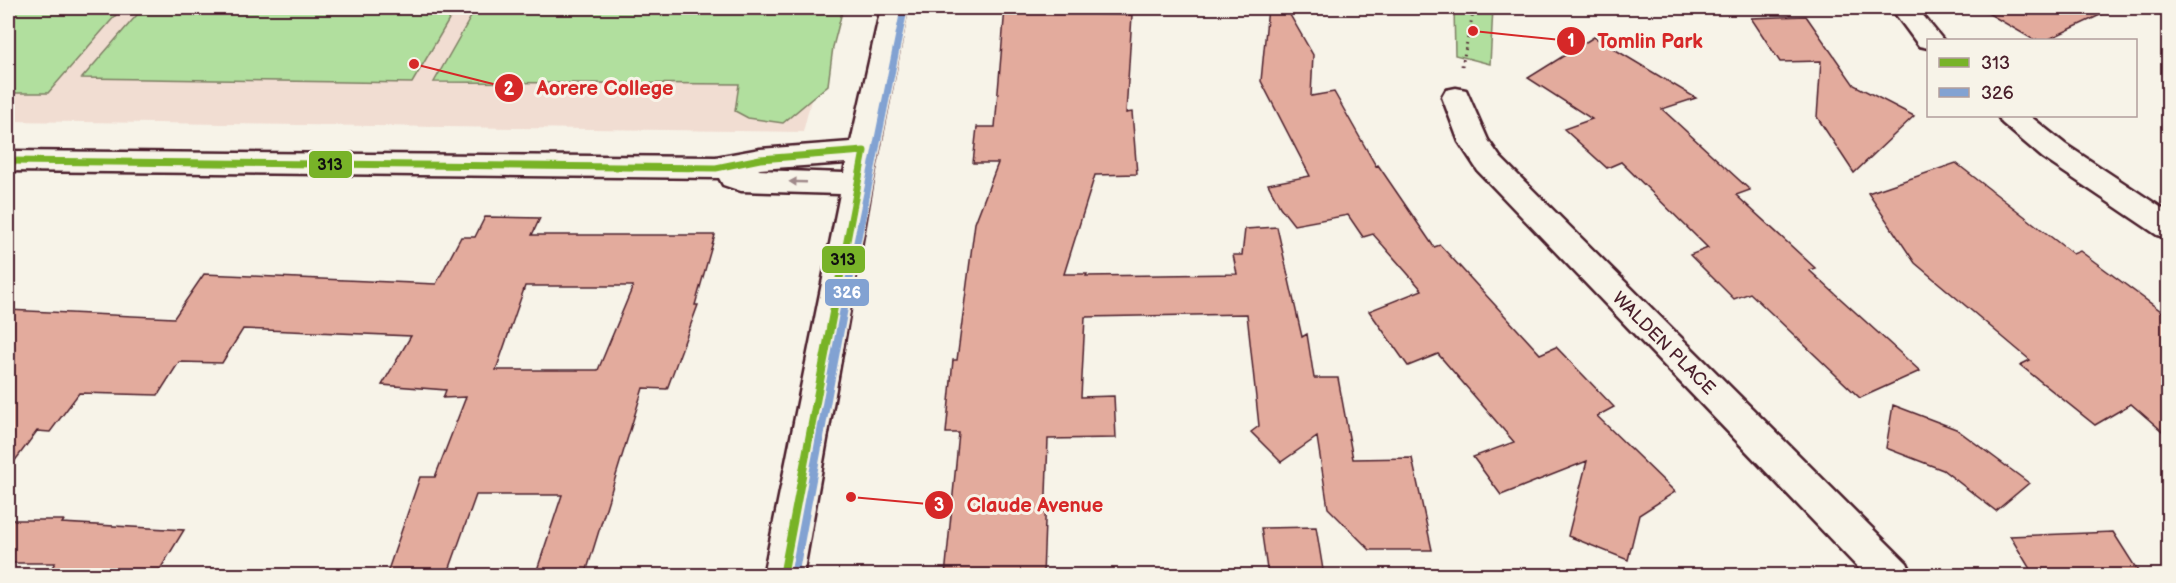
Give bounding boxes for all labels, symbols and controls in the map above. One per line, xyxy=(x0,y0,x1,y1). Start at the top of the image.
callout: Tomlin Park xyxy=(1556,22,1715,60)
text: Tomlin Park xyxy=(1597,30,1703,54)
text: 1 xyxy=(1567,31,1575,52)
legend xyxy=(1927,39,2137,117)
text: 313 xyxy=(1981,53,2010,74)
callout: Aorere College xyxy=(494,69,685,107)
text: Aorere College xyxy=(536,77,674,101)
text: 2 xyxy=(504,79,515,100)
text: 326 xyxy=(1981,83,2014,104)
line badge: 313 xyxy=(308,150,353,179)
text: 313 xyxy=(317,156,343,175)
one-way arrow xyxy=(789,178,808,187)
line badge: 313 xyxy=(821,245,866,274)
text: 313 xyxy=(830,251,856,270)
line badge: 326 xyxy=(824,278,870,307)
text: 326 xyxy=(833,284,862,303)
street label: WALDEN PLACE xyxy=(1608,288,1719,399)
callout: Claude Avenue xyxy=(924,486,1115,524)
text: Claude Avenue xyxy=(967,494,1103,518)
text: 3 xyxy=(934,495,944,516)

